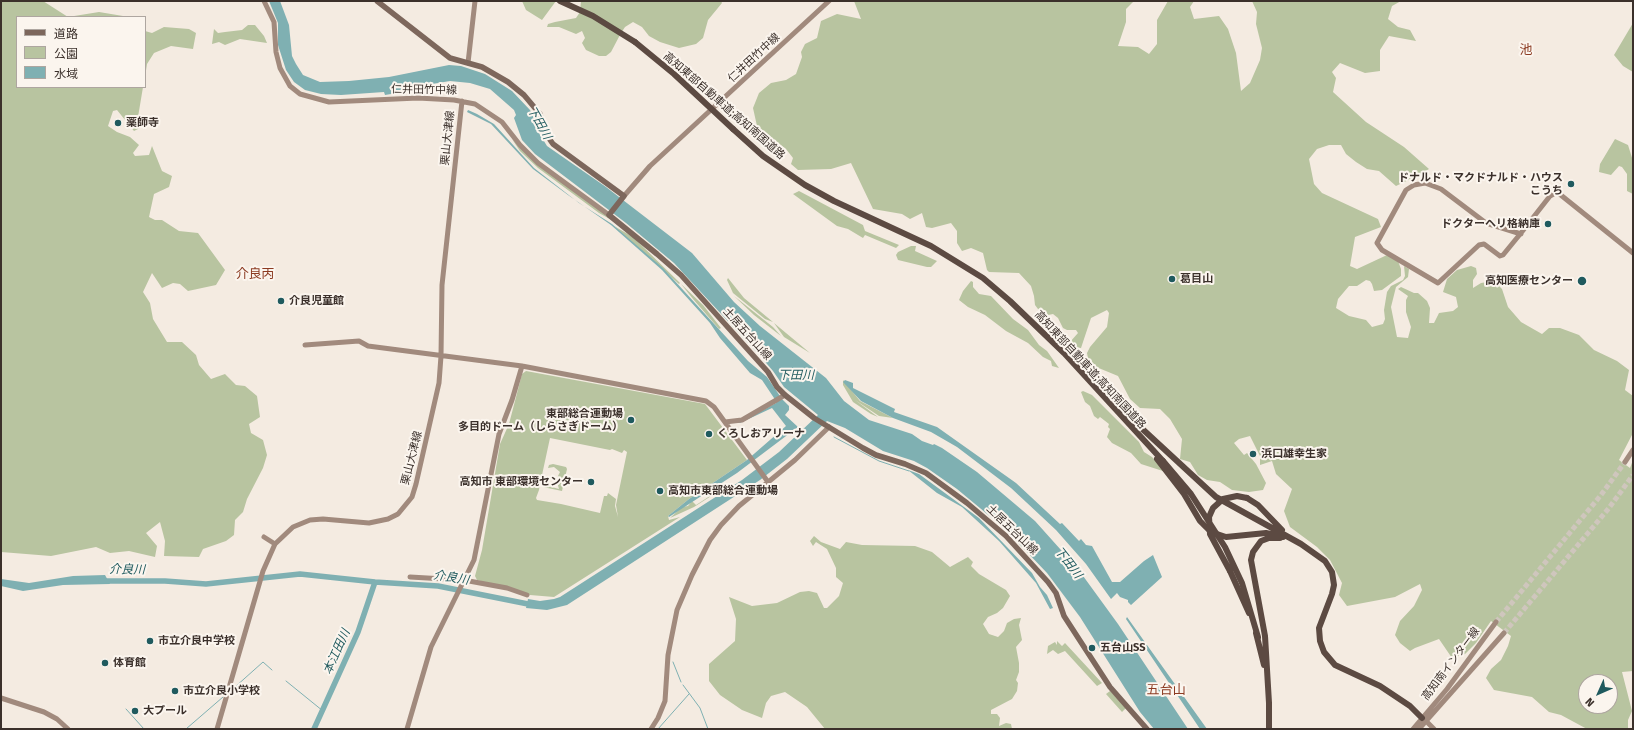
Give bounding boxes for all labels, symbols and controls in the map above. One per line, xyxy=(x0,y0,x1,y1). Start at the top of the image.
legend xyxy=(16,16,146,88)
text: 道路 xyxy=(54,27,78,41)
street label: 仁井田竹中線 xyxy=(725,31,783,85)
district label: 池 xyxy=(1520,42,1532,58)
text: 公園 xyxy=(54,47,78,61)
street label: 高知東部自動車道;高知南国道路 xyxy=(661,50,787,162)
text: 水域 xyxy=(54,67,78,81)
street label: 仁井田竹中線 xyxy=(391,83,457,97)
water label: 下田川 xyxy=(524,104,554,142)
street label: 栗山大津線 xyxy=(439,110,457,166)
place label: 薬師寺 xyxy=(126,116,159,130)
marker: 薬師寺 xyxy=(113,118,123,128)
place label: ドナルド・マクドナルド・ハウス こうち xyxy=(1398,171,1563,197)
marker: ドナルド・マクドナルド・ハウス こうち xyxy=(1566,179,1576,189)
place label: ドクターヘリ格納庫 xyxy=(1441,217,1540,231)
marker: ドクターヘリ格納庫 xyxy=(1543,219,1553,229)
district label: 介良丙 xyxy=(236,266,274,282)
place label: 葛目山 xyxy=(1180,272,1213,286)
marker: 葛目山 xyxy=(1167,274,1177,284)
place label: 高知医療センター xyxy=(1485,274,1573,288)
marker: 高知医療センター xyxy=(1576,275,1588,287)
place label: 介良児童館 xyxy=(289,294,344,308)
marker: 介良児童館 xyxy=(276,296,286,306)
street label: 土居五台山線 xyxy=(720,305,774,363)
street label: 高知東部自動車道;高知南国道路 xyxy=(1032,308,1148,432)
water label: 下田川 xyxy=(778,369,814,383)
place label: 東部総合運動場 多目的ドーム（しらさぎドーム） xyxy=(458,407,623,433)
marker: 東部総合運動場 多目的ドーム（しらさぎドーム） xyxy=(626,415,636,425)
place label: くろしおアリーナ xyxy=(717,427,805,441)
marker: くろしおアリーナ xyxy=(704,429,714,439)
street label: 栗山大津線 xyxy=(399,430,425,486)
place label: 浜口雄幸生家 xyxy=(1261,447,1327,461)
marker: 浜口雄幸生家 xyxy=(1248,449,1258,459)
place label: 高知市 東部環境センター xyxy=(459,475,583,489)
marker: 高知市 東部環境センター xyxy=(586,477,596,487)
place label: 高知市東部総合運動場 xyxy=(668,484,778,498)
marker: 高知市東部総合運動場 xyxy=(655,486,665,496)
street label: 土居五台山線 xyxy=(984,502,1040,558)
water label: 下田川 xyxy=(1051,544,1085,582)
water label: 介良川 xyxy=(109,562,145,578)
water label: 介良川 xyxy=(432,568,470,588)
street label: 高知南インター線 xyxy=(1419,625,1483,703)
water label: 本江田川 xyxy=(321,627,353,677)
place label: 市立介良中学校 xyxy=(158,634,235,648)
marker: 市立介良中学校 xyxy=(145,636,155,646)
place label: 五台山SS xyxy=(1100,641,1145,655)
marker: 五台山SS xyxy=(1087,643,1097,653)
place label: 体育館 xyxy=(113,656,146,670)
marker: 体育館 xyxy=(100,658,110,668)
north arrow xyxy=(1578,674,1618,714)
district label: 五台山 xyxy=(1147,682,1185,698)
place label: 市立介良小学校 xyxy=(183,684,260,698)
marker: 市立介良小学校 xyxy=(170,686,180,696)
text: N xyxy=(1583,695,1597,709)
place label: 大プール xyxy=(143,704,187,718)
marker: 大プール xyxy=(130,706,140,716)

